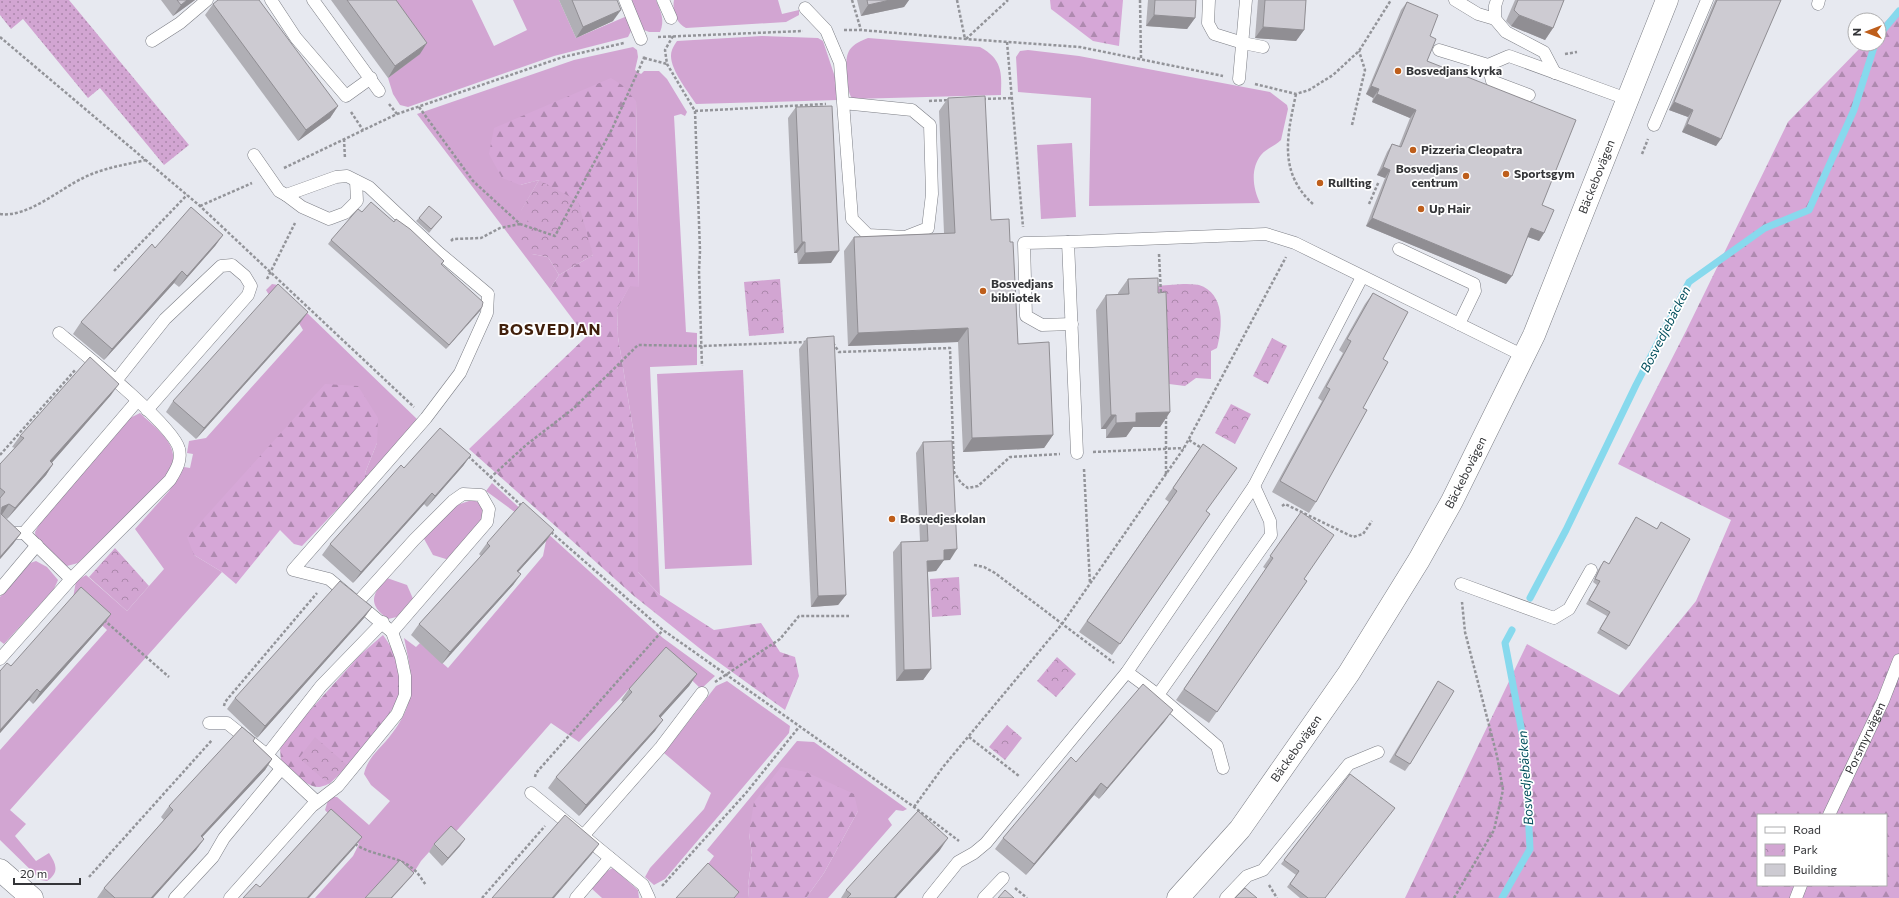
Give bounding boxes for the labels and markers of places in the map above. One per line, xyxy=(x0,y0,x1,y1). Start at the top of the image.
place label: Bosvedjans kyrka xyxy=(1406,63,1502,77)
marker: Bosvedjans kyrka xyxy=(1393,66,1403,76)
place label: Pizzeria Cleopatra xyxy=(1421,142,1522,156)
marker: Pizzeria Cleopatra xyxy=(1408,145,1418,155)
place label: Bosvedjans centrum xyxy=(1396,161,1458,189)
place label: Sportsgym xyxy=(1514,166,1575,180)
marker: Sportsgym xyxy=(1501,169,1511,179)
marker: Bosvedjans centrum xyxy=(1461,171,1471,181)
place label: Rullting xyxy=(1328,175,1372,189)
marker: Rullting xyxy=(1315,178,1325,188)
place label: Up Hair xyxy=(1429,201,1471,215)
marker: Up Hair xyxy=(1416,204,1426,214)
place label: Bosvedjans bibliotek xyxy=(991,276,1054,304)
marker: Bosvedjans bibliotek xyxy=(978,286,988,296)
place label: Bosvedjeskolan xyxy=(900,511,986,525)
marker: Bosvedjeskolan xyxy=(887,514,897,524)

